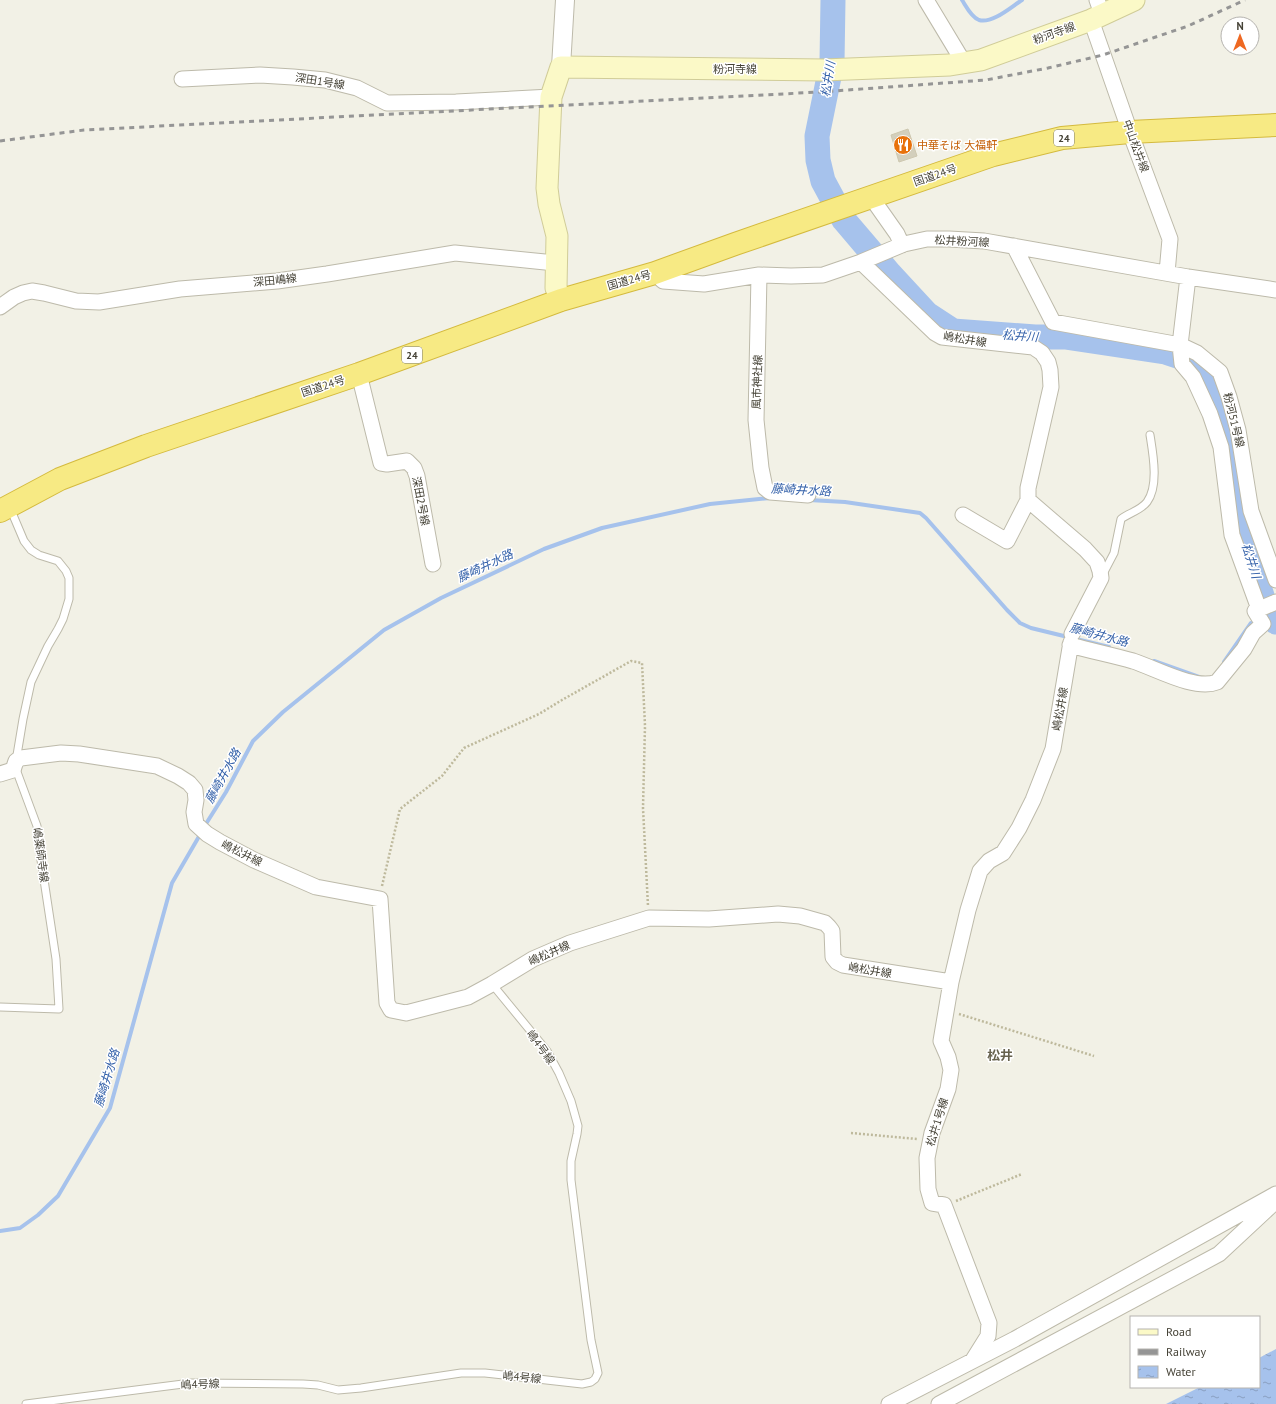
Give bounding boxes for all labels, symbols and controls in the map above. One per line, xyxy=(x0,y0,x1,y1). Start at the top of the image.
north arrow xyxy=(1220,16,1260,56)
street label: 粉河寺線 xyxy=(1031,19,1077,47)
text: N xyxy=(1236,19,1244,33)
water label: 松井川 xyxy=(817,58,838,98)
street label: 粉河寺線 xyxy=(713,62,757,76)
street label: 深田1号線 xyxy=(294,70,346,92)
street label: 中山松井線 xyxy=(1120,118,1152,174)
road number: 24 xyxy=(1054,130,1074,146)
restaurant icon: 中華そば 大福軒 xyxy=(892,134,914,156)
place label: 中華そば 大福軒 xyxy=(917,138,998,152)
street label: 国道24号 xyxy=(911,161,959,189)
street label: 松井粉河線 xyxy=(934,233,990,249)
street label: 国道24号 xyxy=(605,267,653,293)
street label: 深田嶋線 xyxy=(252,271,298,289)
water label: 松井川 xyxy=(1002,327,1041,344)
street label: 嶋松井線 xyxy=(942,329,988,349)
road number: 24 xyxy=(402,347,422,363)
street label: 風市神社線 xyxy=(749,354,765,410)
street label: 国道24号 xyxy=(299,372,347,400)
street label: 粉河51号線 xyxy=(1220,391,1248,449)
street label: 深田2号線 xyxy=(409,475,433,527)
water label: 藤崎井水路 xyxy=(771,480,832,499)
water label: 松井川 xyxy=(1239,541,1265,582)
water label: 藤崎井水路 xyxy=(454,546,516,585)
water label: 藤崎井水路 xyxy=(1068,620,1131,650)
street label: 嶋松井線 xyxy=(1049,686,1071,732)
water label: 藤崎井水路 xyxy=(201,745,244,806)
street label: 嶋薬師寺線 xyxy=(30,827,52,883)
street label: 嶋松井線 xyxy=(219,837,265,869)
street label: 嶋松井線 xyxy=(526,938,572,968)
street label: 嶋松井線 xyxy=(847,960,893,980)
street label: 嶋4号線 xyxy=(524,1027,558,1067)
water label: 藤崎井水路 xyxy=(91,1046,123,1109)
district label: 松井 xyxy=(987,1047,1013,1064)
street label: 松井1号線 xyxy=(923,1096,951,1148)
legend xyxy=(1130,1316,1260,1388)
text: Road xyxy=(1166,1324,1191,1339)
text: Railway xyxy=(1166,1344,1206,1359)
text: Water xyxy=(1166,1364,1196,1379)
street label: 嶋4号線 xyxy=(502,1368,542,1386)
street label: 嶋4号線 xyxy=(180,1376,220,1392)

